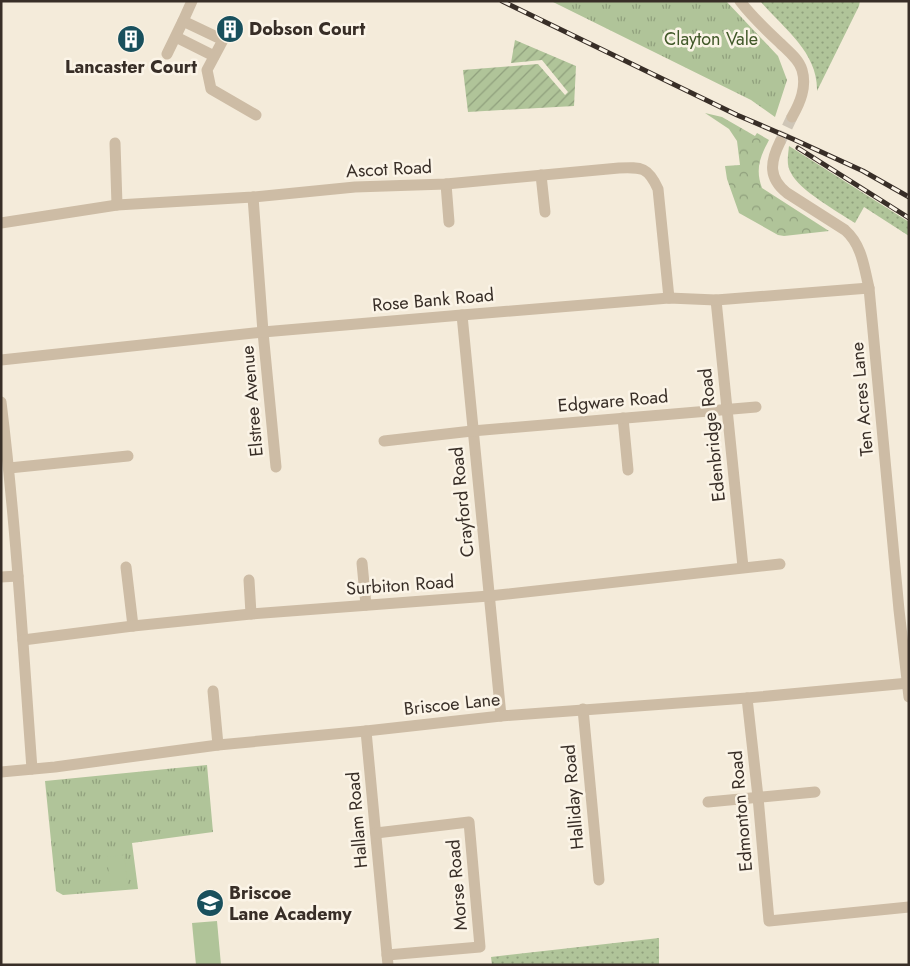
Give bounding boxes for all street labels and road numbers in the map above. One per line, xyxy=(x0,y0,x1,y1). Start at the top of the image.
street label: Ascot Road xyxy=(345,154,433,184)
street label: Rose Bank Road xyxy=(371,282,495,318)
street label: Ten Acres Lane xyxy=(844,341,880,457)
street label: Elstree Avenue xyxy=(234,344,270,458)
street label: Edenbridge Road xyxy=(692,367,732,503)
street label: Edgware Road xyxy=(557,383,669,419)
street label: Crayford Road xyxy=(443,446,481,558)
street label: Surbiton Road xyxy=(345,568,455,602)
street label: Briscoe Lane xyxy=(403,686,501,722)
street label: Halliday Road xyxy=(555,743,591,851)
street label: Edmonton Road xyxy=(723,749,759,873)
street label: Hallam Road xyxy=(340,771,374,869)
street label: Morse Road xyxy=(440,838,474,932)

